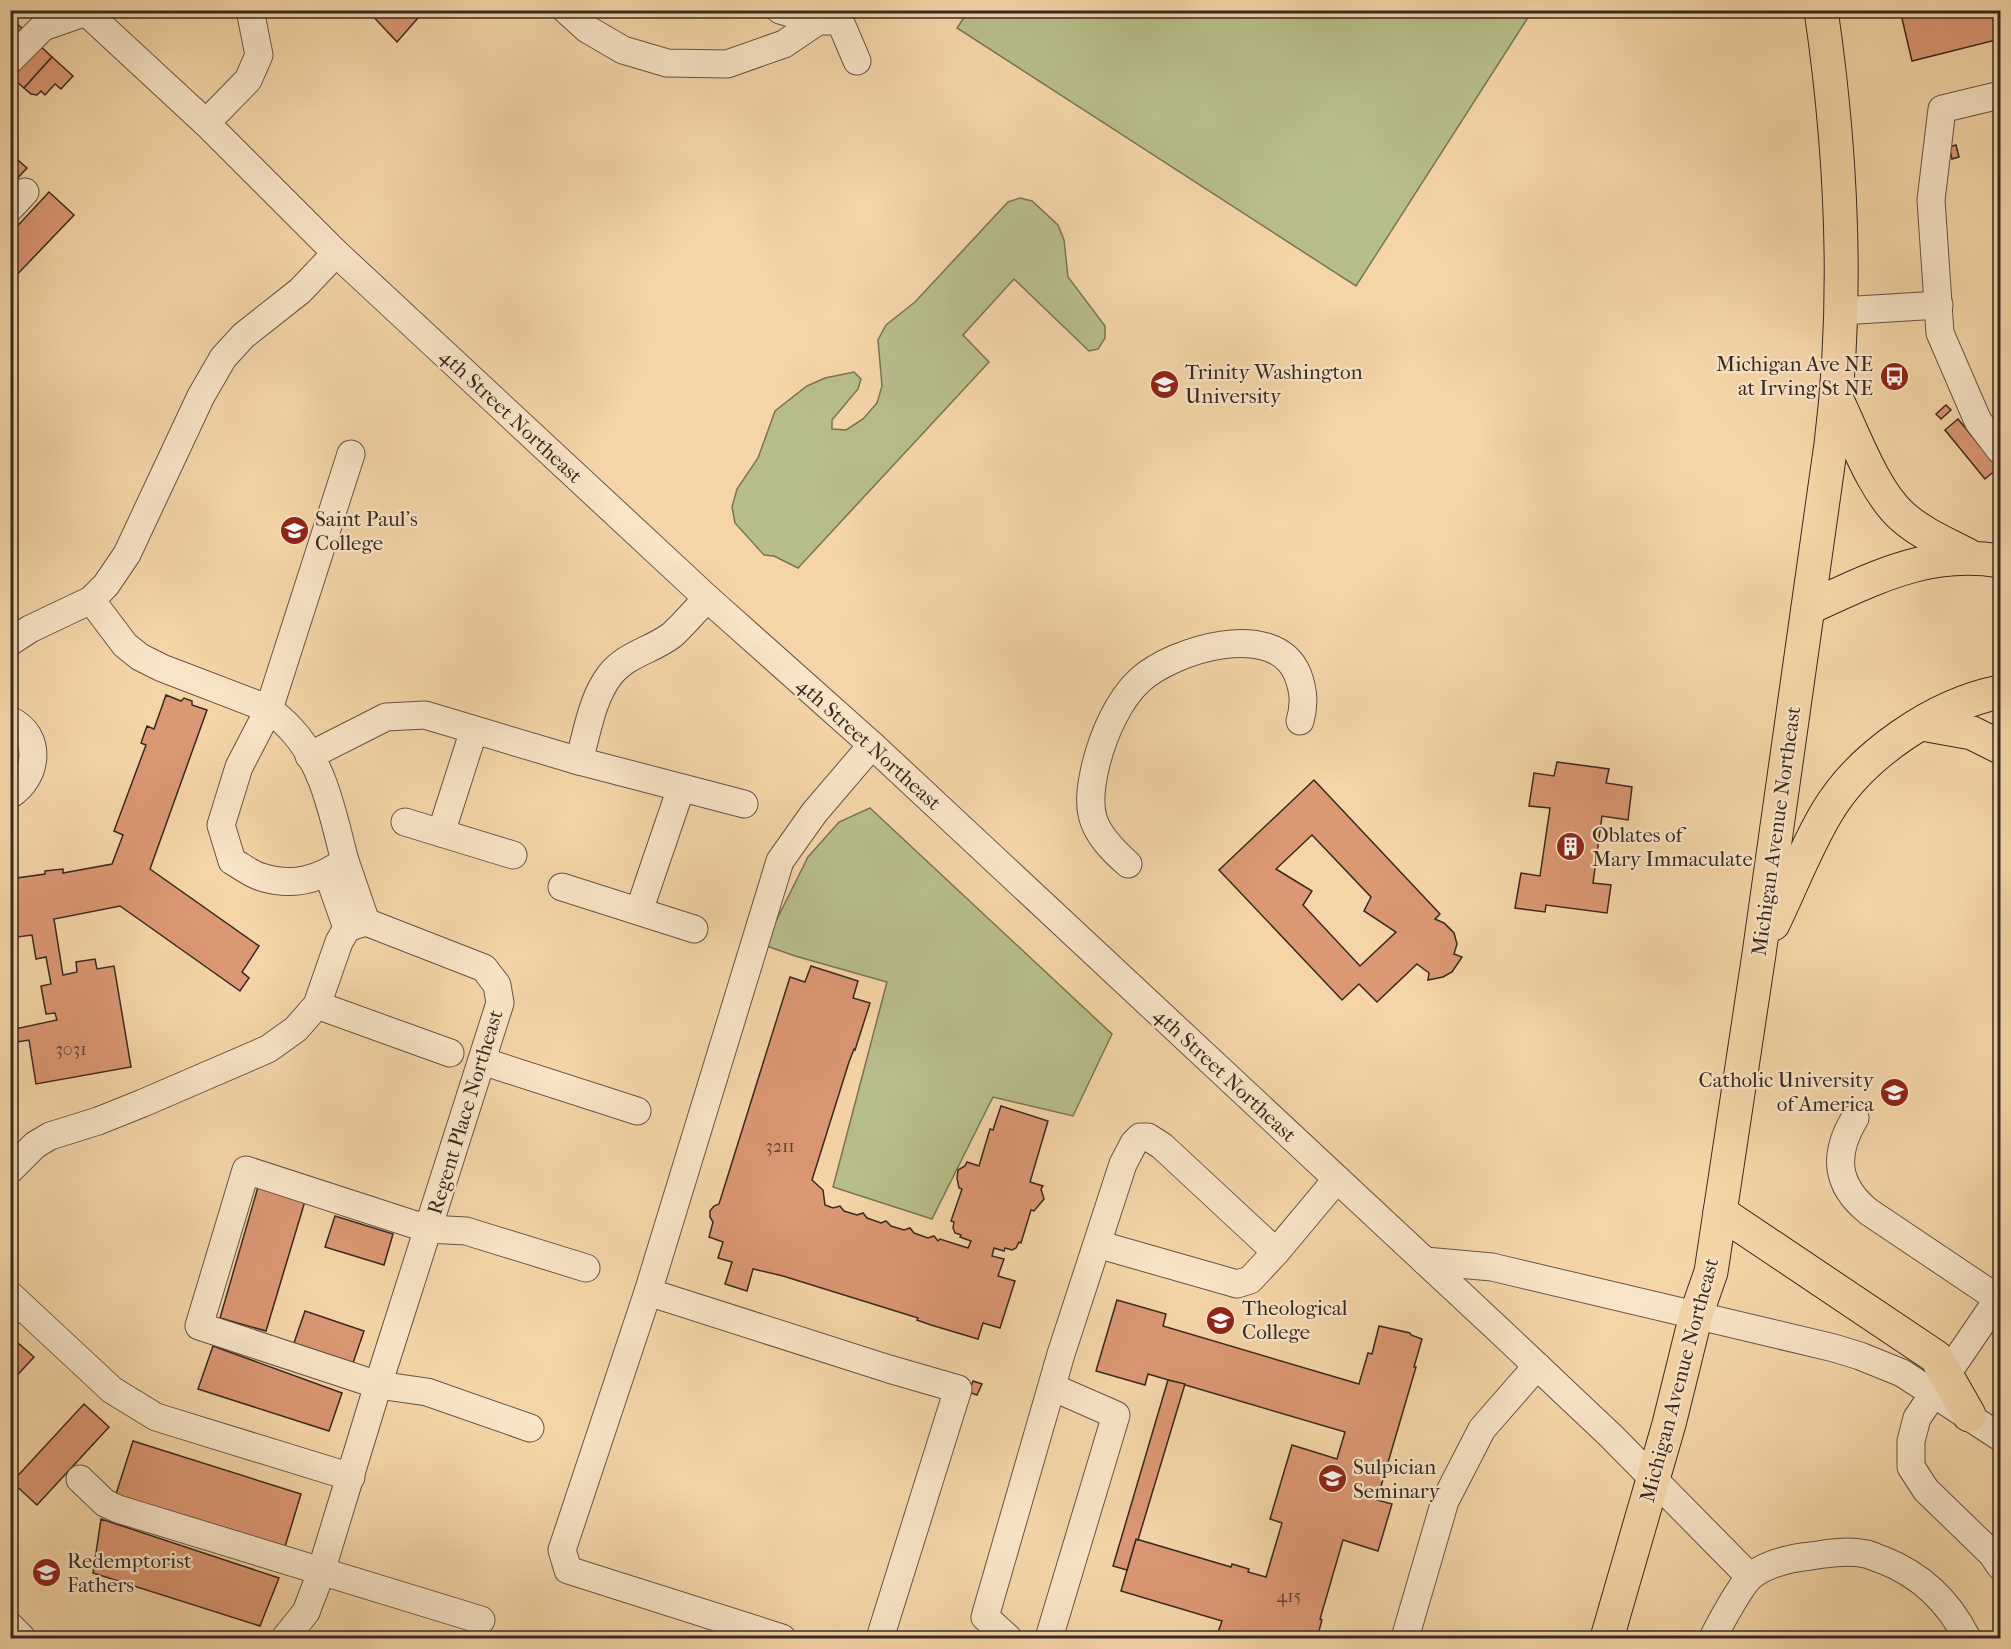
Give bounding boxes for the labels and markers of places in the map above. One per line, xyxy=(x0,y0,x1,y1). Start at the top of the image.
place label: Michigan Ave NE at Irving St NE xyxy=(1716,352,1873,400)
place label: Trinity Washington University xyxy=(1185,360,1363,408)
bus stop icon: Michigan Ave NE at Irving St NE xyxy=(1878,360,1910,392)
school or university icon: Trinity Washington University xyxy=(1148,368,1180,400)
place label: Saint Paul's College xyxy=(315,507,418,555)
school or university icon: Saint Paul's College xyxy=(278,515,310,547)
place label: Oblates of Mary Immaculate xyxy=(1592,823,1753,871)
building icon: Oblates of Mary Immaculate xyxy=(1555,831,1587,863)
place label: Catholic University of America xyxy=(1699,1068,1875,1116)
school or university icon: Catholic University of America xyxy=(1879,1076,1911,1108)
place label: Theological College xyxy=(1242,1296,1348,1344)
school or university icon: Theological College xyxy=(1205,1304,1237,1336)
place label: Sulpician Seminary xyxy=(1353,1455,1441,1503)
school or university icon: Sulpician Seminary xyxy=(1316,1463,1348,1495)
place label: Redemptorist Fathers xyxy=(67,1549,192,1597)
school or university icon: Redemptorist Fathers xyxy=(30,1557,62,1589)

